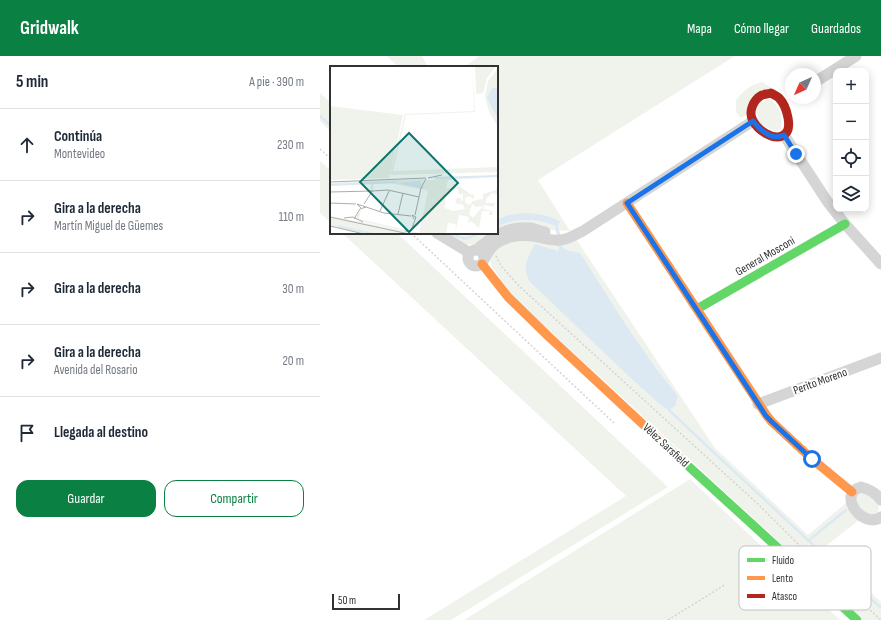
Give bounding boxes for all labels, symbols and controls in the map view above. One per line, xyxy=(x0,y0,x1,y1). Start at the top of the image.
text: Gridwalk xyxy=(20,17,79,40)
text: Mapa xyxy=(687,20,712,37)
text: Cómo llegar xyxy=(734,20,789,37)
text: Guardados xyxy=(811,20,861,37)
inset map xyxy=(330,66,498,234)
north arrow xyxy=(785,68,821,104)
map controls xyxy=(833,68,869,212)
button: + xyxy=(833,68,869,104)
text: 5 min xyxy=(16,72,48,92)
text: A pie · 390 m xyxy=(249,74,304,90)
button: − xyxy=(833,104,869,140)
text: Continúa xyxy=(54,127,102,146)
icon: ahead xyxy=(16,134,38,156)
text: 230 m xyxy=(277,137,304,153)
button: locate xyxy=(833,140,869,176)
route end xyxy=(787,145,805,163)
text: Montevideo xyxy=(54,146,105,162)
button: layers xyxy=(833,176,869,212)
text: Gira a la derecha xyxy=(54,199,141,218)
icon: right xyxy=(16,206,38,228)
text: 110 m xyxy=(279,209,304,225)
text: Martín Miguel de Güemes xyxy=(54,218,163,234)
street label: General Mosconi xyxy=(733,233,798,280)
icon: right xyxy=(16,278,38,300)
text: Gira a la derecha xyxy=(54,279,141,298)
text: 30 m xyxy=(282,281,304,297)
text: Gira a la derecha xyxy=(54,343,141,362)
icon: right xyxy=(16,350,38,372)
text: 20 m xyxy=(282,353,304,369)
text: Avenida del Rosario xyxy=(54,362,138,378)
street label: Perito Moreno xyxy=(791,365,849,398)
street label: Vélez Sarsfield xyxy=(639,420,692,471)
icon: arrive xyxy=(16,422,38,444)
text: Llegada al destino xyxy=(54,423,148,442)
route start xyxy=(803,450,821,468)
button: Guardar xyxy=(16,480,156,517)
button: Compartir xyxy=(164,480,304,517)
legend xyxy=(739,546,871,610)
text: Fluido xyxy=(772,554,794,567)
text: Lento xyxy=(772,572,793,585)
text: Atasco xyxy=(771,590,798,603)
scale bar xyxy=(332,592,400,611)
text: 50 m xyxy=(338,594,356,607)

